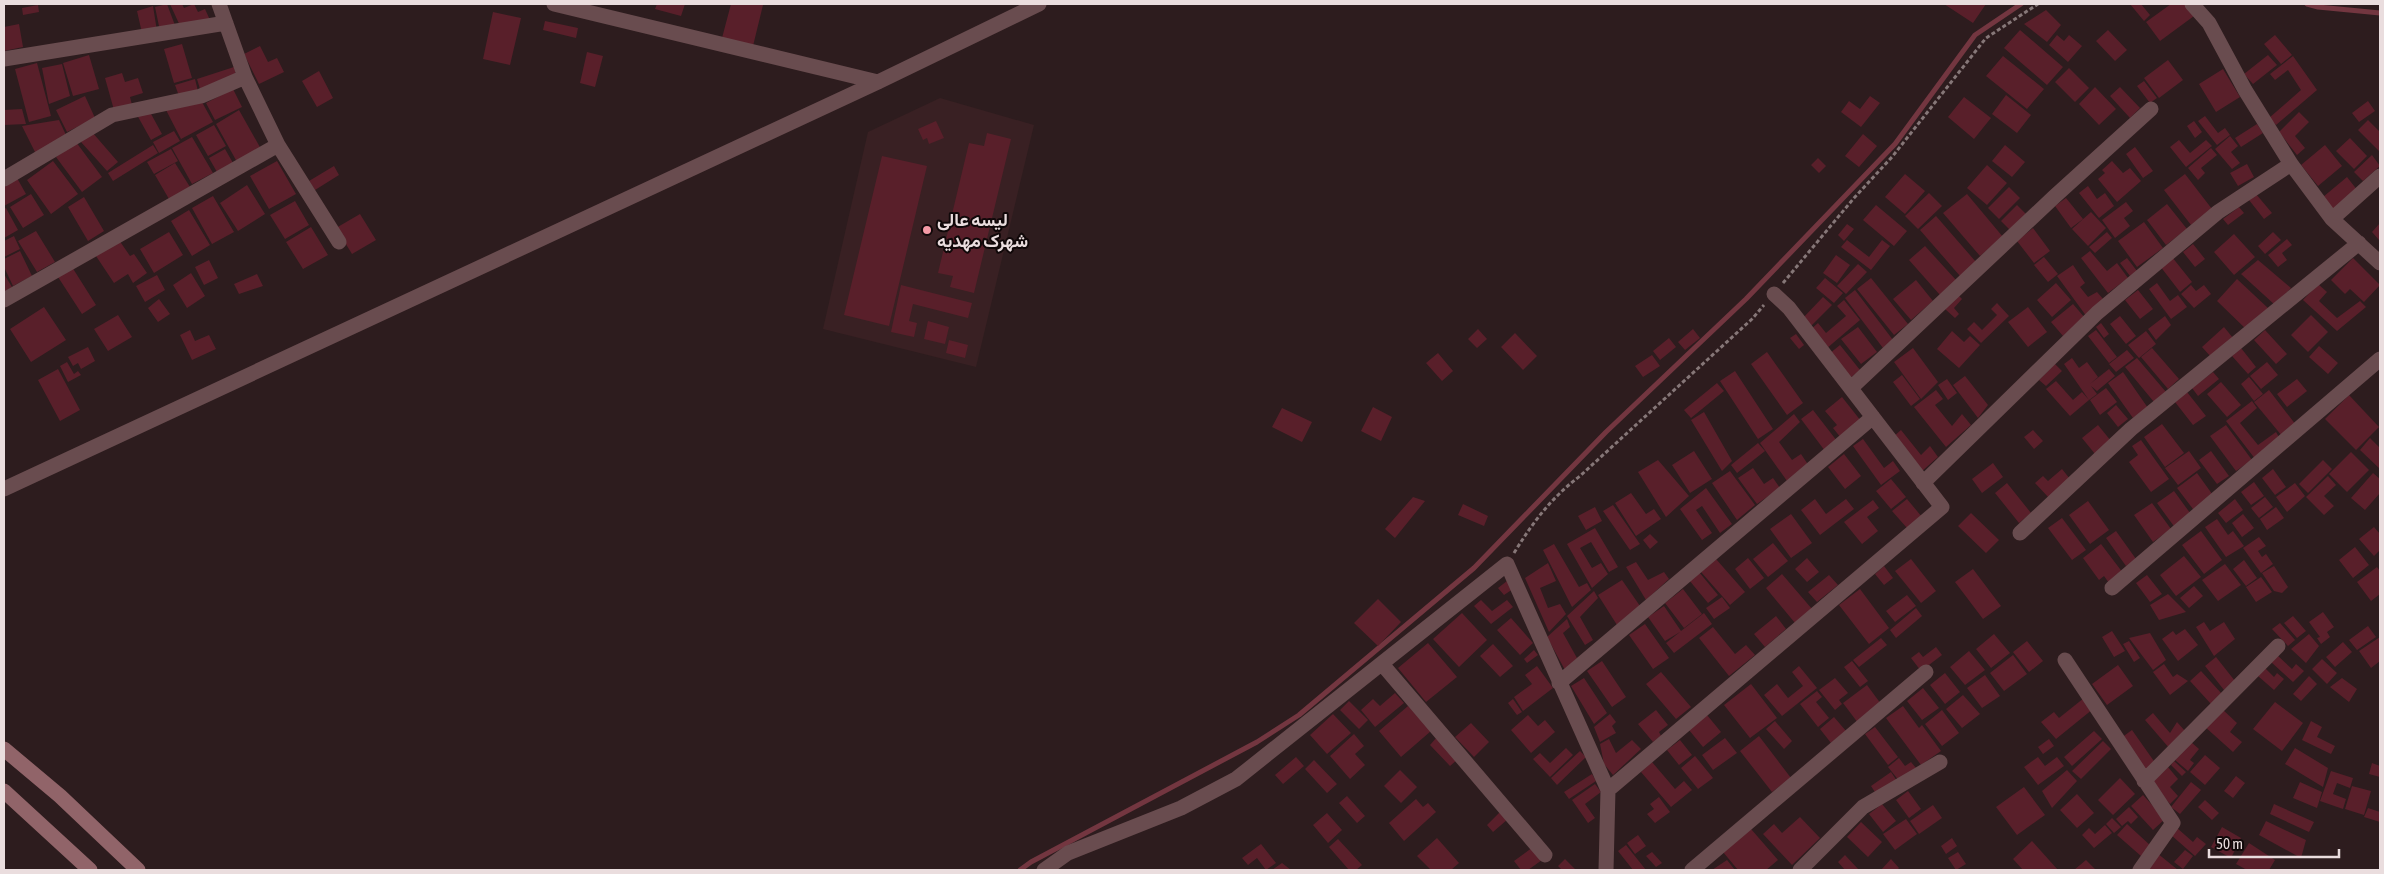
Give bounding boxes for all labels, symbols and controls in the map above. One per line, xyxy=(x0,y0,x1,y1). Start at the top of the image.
place label: لیسه عالی شهرک مهدیه xyxy=(937,209,1028,252)
marker: لیسه عالی شهرک مهدیه xyxy=(921,224,933,236)
scale bar xyxy=(2209,826,2339,858)
text: 50 m xyxy=(2216,835,2243,852)

